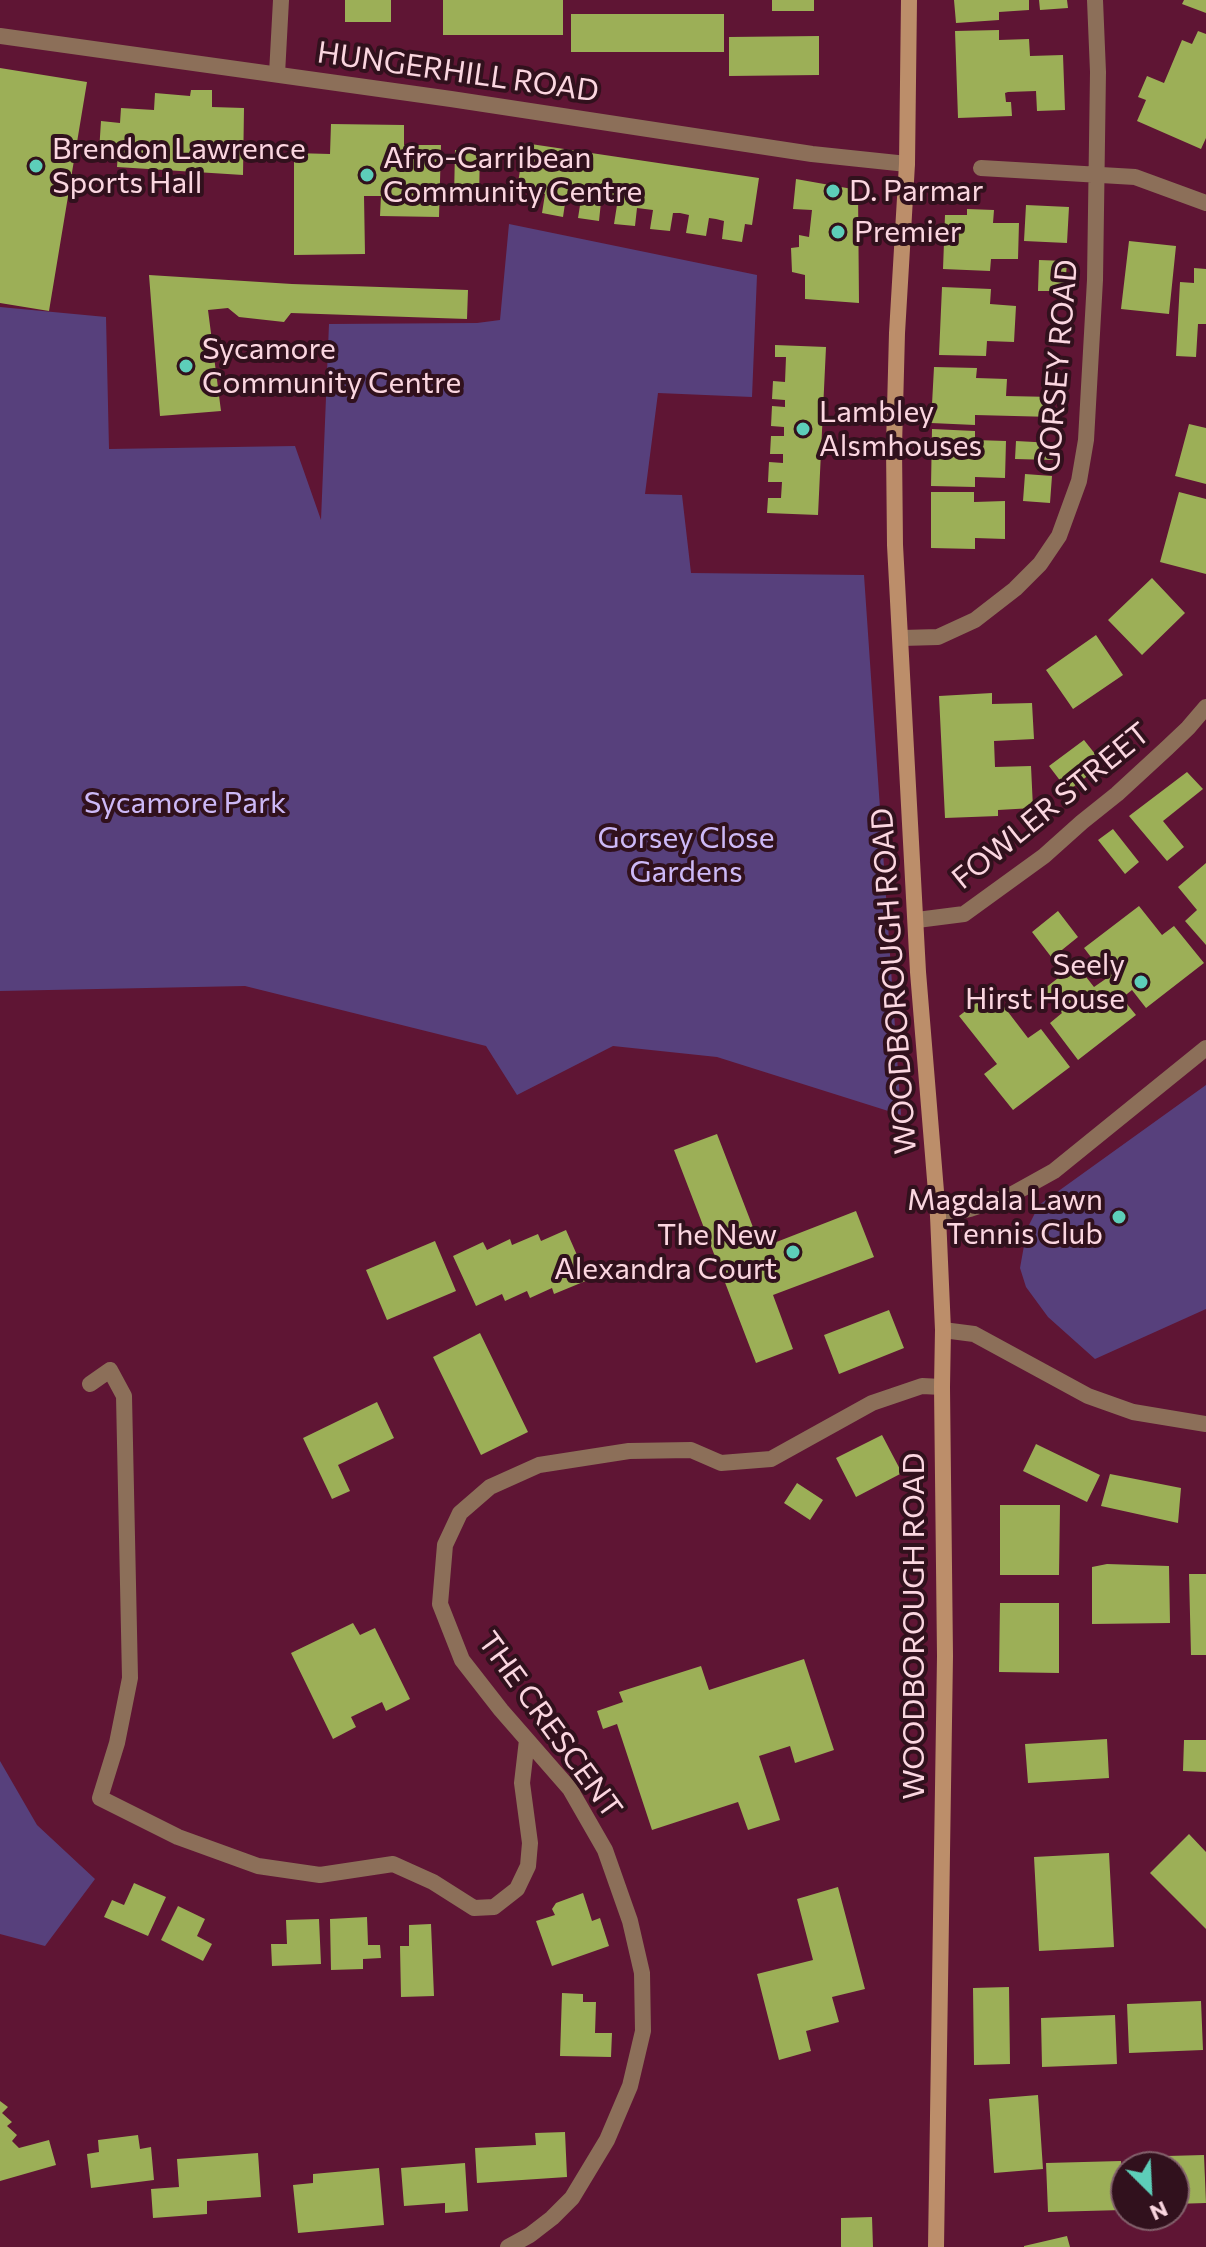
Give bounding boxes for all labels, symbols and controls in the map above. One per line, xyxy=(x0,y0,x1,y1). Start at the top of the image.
street label: HUNGERHILL ROAD xyxy=(315,34,601,110)
place label: Brendon Lawrence Sports Hall xyxy=(52,131,306,202)
place label: Afro-Carribean Community Centre xyxy=(383,140,642,210)
marker: Brendon Lawrence Sports Hall xyxy=(27,157,45,175)
marker: Afro-Carribean Community Centre xyxy=(358,166,376,184)
place label: D. Parmar xyxy=(849,173,983,209)
marker: D. Parmar xyxy=(824,182,842,200)
place label: Premier xyxy=(854,214,962,250)
marker: Premier xyxy=(829,223,847,241)
street label: GORSEY ROAD xyxy=(1031,258,1085,474)
place label: Sycamore Community Centre xyxy=(202,331,461,402)
marker: Sycamore Community Centre xyxy=(177,357,195,375)
place label: Lambley Alsmhouses xyxy=(819,394,982,464)
marker: Lambley Alsmhouses xyxy=(794,420,812,438)
street label: FOWLER STREET xyxy=(945,715,1157,897)
park label: Sycamore Park xyxy=(84,785,286,821)
street label: WOODBOROUGH ROAD xyxy=(864,807,924,1155)
park label: Gorsey Close Gardens xyxy=(597,820,775,890)
place label: Seely Hirst House xyxy=(965,947,1125,1018)
marker: Seely Hirst House xyxy=(1132,973,1150,991)
place label: Magdala Lawn Tennis Club xyxy=(907,1182,1103,1252)
marker: Magdala Lawn Tennis Club xyxy=(1110,1208,1128,1226)
place label: The New Alexandra Court xyxy=(554,1217,777,1288)
marker: The New Alexandra Court xyxy=(784,1243,802,1261)
street label: WOODBOROUGH ROAD xyxy=(896,1452,932,1800)
street label: THE CRESCENT xyxy=(470,1625,630,1825)
north arrow xyxy=(1110,2151,1190,2231)
text: N xyxy=(1146,2196,1172,2227)

